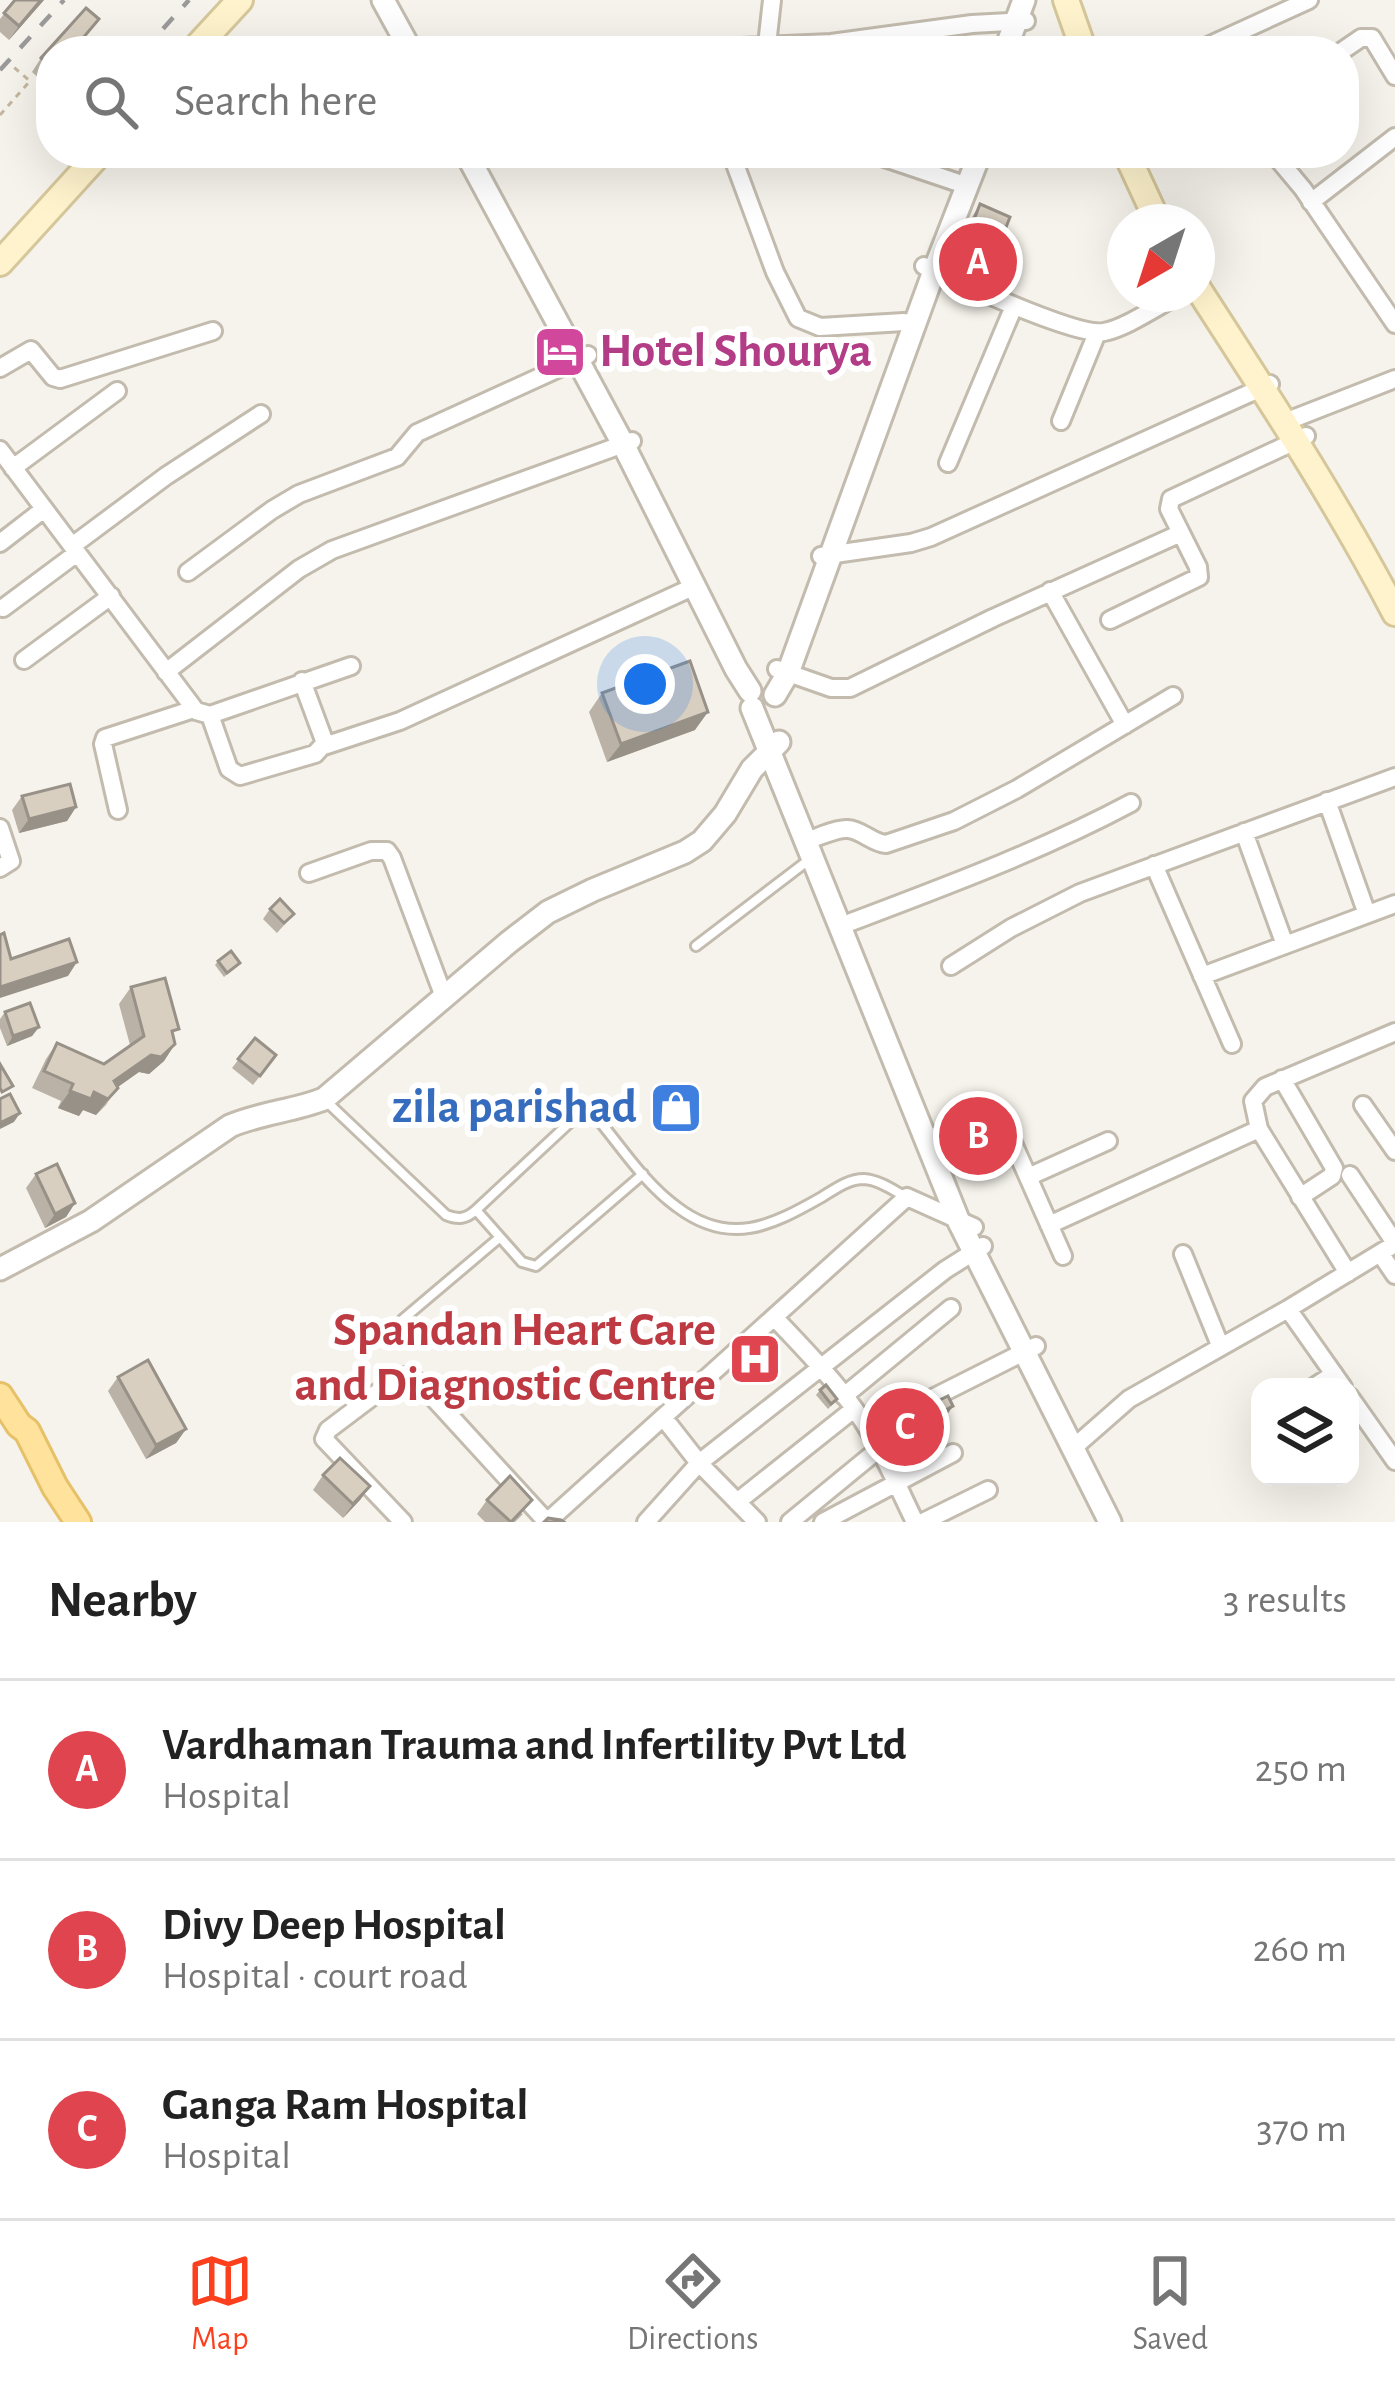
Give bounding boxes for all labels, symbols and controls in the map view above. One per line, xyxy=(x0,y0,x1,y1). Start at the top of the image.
search box xyxy=(36,36,1359,168)
icon: search xyxy=(78,69,144,135)
text: Search here xyxy=(174,79,377,124)
north arrow xyxy=(1107,204,1215,312)
pin: A xyxy=(939,217,1017,307)
hotel icon: Hotel Shourya xyxy=(532,324,588,380)
place label: Hotel Shourya xyxy=(599,328,872,376)
your location xyxy=(615,654,675,714)
shop icon: zila parishad xyxy=(648,1080,704,1136)
place label: zila parishad xyxy=(392,1084,637,1132)
pin: B xyxy=(939,1091,1017,1181)
place label: Spandan Heart Care and Diagnostic Centre xyxy=(295,1307,716,1410)
hospital icon: Spandan Heart Care and Diagnostic Centre xyxy=(727,1331,783,1387)
map controls xyxy=(1251,1378,1359,1486)
button: layers xyxy=(1251,1378,1359,1486)
pin: C xyxy=(866,1382,944,1472)
text: Nearby xyxy=(48,1575,197,1626)
text: 3 results xyxy=(1223,1581,1347,1620)
text: Vardhaman Trauma and Infertility Pvt Ltd xyxy=(162,1723,907,1768)
text: A xyxy=(75,1750,99,1789)
text: 250 m xyxy=(1255,1750,1347,1789)
text: Hospital xyxy=(162,1777,291,1816)
text: Divy Deep Hospital xyxy=(162,1903,506,1948)
text: B xyxy=(76,1930,98,1969)
text: 260 m xyxy=(1253,1930,1347,1969)
text: Hospital · court road xyxy=(162,1957,468,1996)
text: Ganga Ram Hospital xyxy=(162,2083,528,2128)
text: C xyxy=(77,2110,97,2149)
text: 370 m xyxy=(1256,2110,1347,2149)
text: Hospital xyxy=(162,2137,291,2176)
tab: Map xyxy=(187,2248,253,2360)
tab: Directions xyxy=(627,2248,758,2360)
tab: Saved xyxy=(1132,2248,1208,2360)

